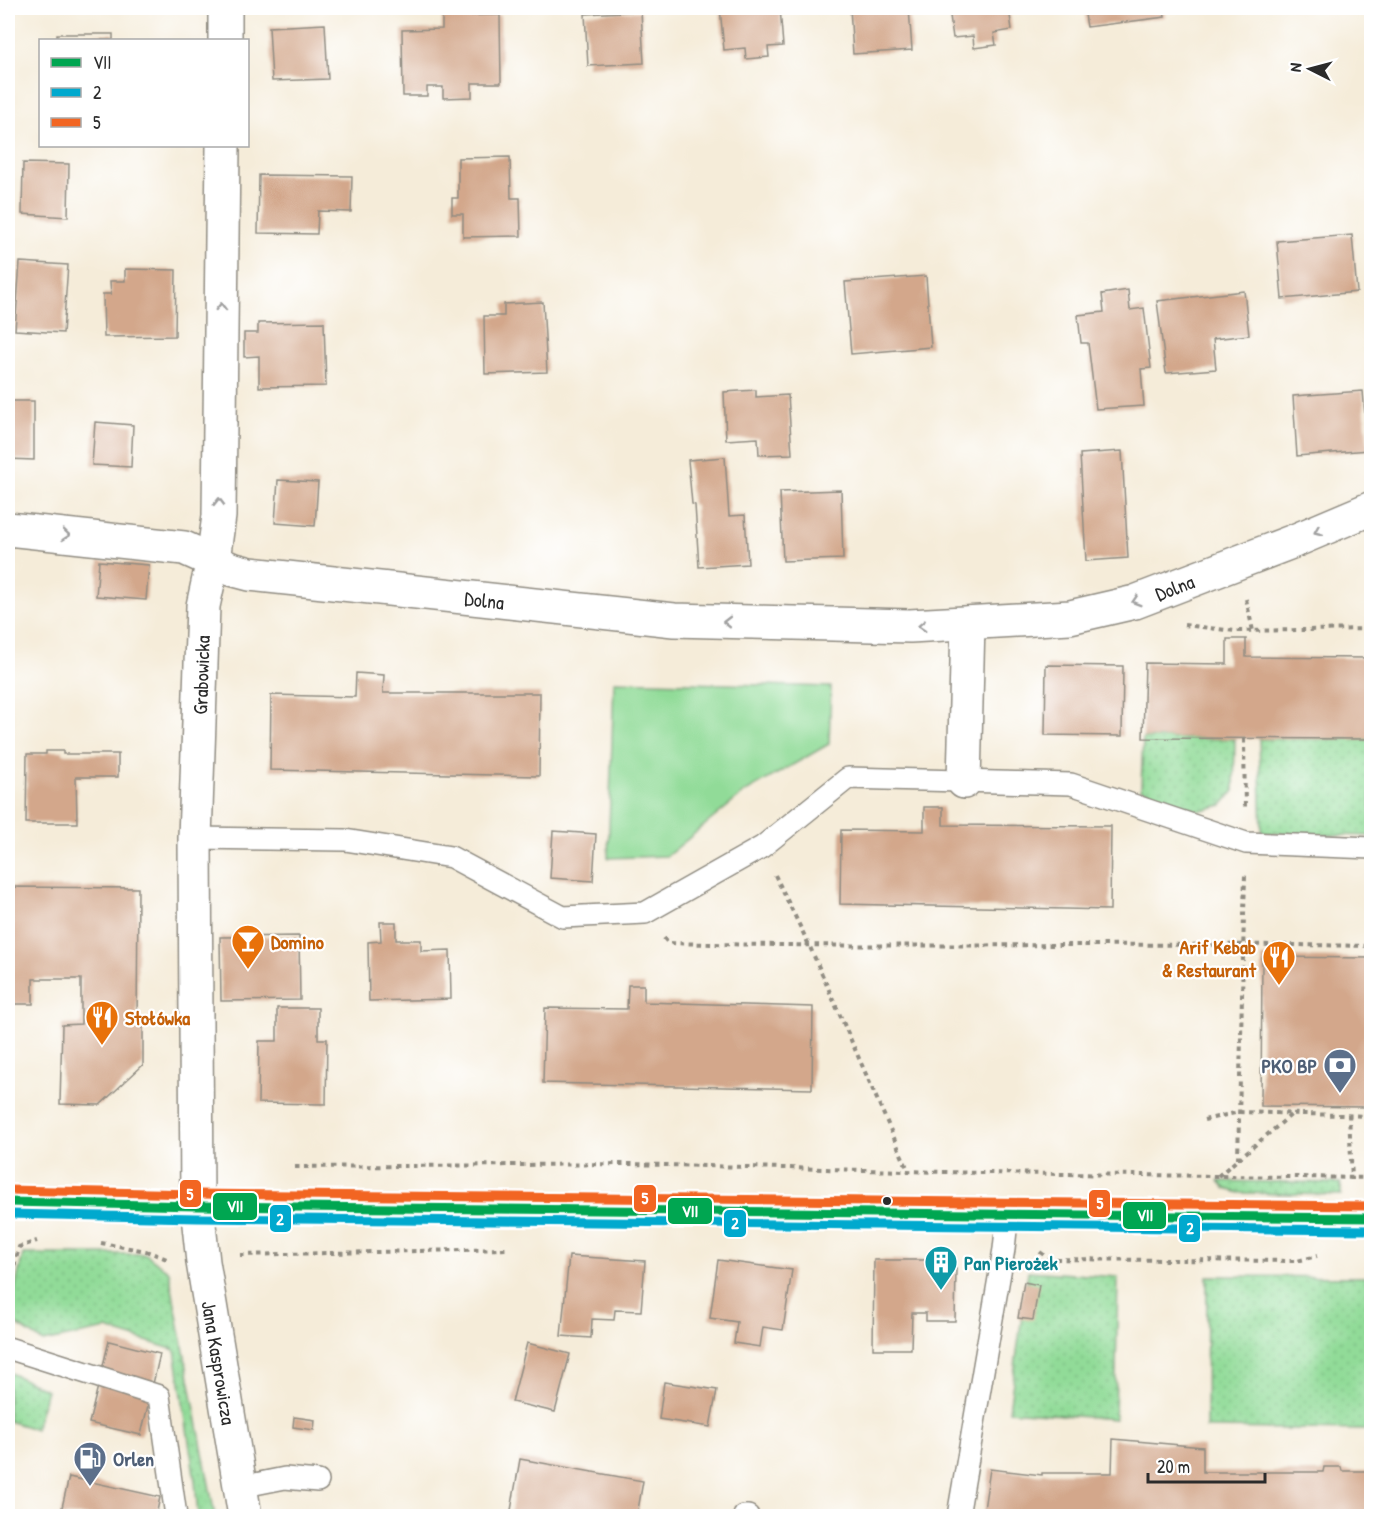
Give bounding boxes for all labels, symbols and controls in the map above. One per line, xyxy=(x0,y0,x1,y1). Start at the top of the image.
legend xyxy=(39,39,249,147)
north arrow xyxy=(1280,39,1340,99)
text: VII xyxy=(93,50,112,75)
text: N xyxy=(1284,62,1307,73)
text: 2 xyxy=(93,80,102,105)
text: 5 xyxy=(93,110,101,135)
one-way arrow xyxy=(215,303,227,312)
one-way arrow xyxy=(213,498,225,507)
one-way arrow xyxy=(1313,524,1324,536)
one-way arrow xyxy=(61,528,70,541)
street label: Dolna xyxy=(1151,567,1198,607)
street label: Dolna xyxy=(463,584,506,615)
one-way arrow xyxy=(1131,594,1142,606)
one-way arrow xyxy=(722,615,731,628)
one-way arrow xyxy=(917,619,926,632)
street label: Grabowicka xyxy=(186,635,216,715)
bar icon: Domino xyxy=(230,923,266,970)
place label: Domino xyxy=(271,928,324,955)
place label: Arif Kebab & Restaurant xyxy=(1162,933,1257,983)
restaurant icon: Arif Kebab & Restaurant xyxy=(1261,939,1297,986)
restaurant icon: Stołówka xyxy=(84,999,120,1046)
place label: Stołówka xyxy=(125,1004,190,1031)
bank icon: PKO BP xyxy=(1322,1047,1358,1094)
place label: PKO BP xyxy=(1261,1052,1317,1079)
line badge: 5 xyxy=(179,1179,202,1208)
text: 5 xyxy=(187,1183,194,1205)
line badge: 5 xyxy=(633,1184,657,1213)
text: 5 xyxy=(642,1187,649,1209)
line badge: 5 xyxy=(1088,1189,1111,1218)
line badge: VII xyxy=(212,1192,258,1221)
text: 5 xyxy=(1097,1192,1104,1214)
text: VII xyxy=(227,1195,243,1217)
unlabelled marker xyxy=(881,1195,893,1207)
line badge: VII xyxy=(667,1197,713,1225)
text: VII xyxy=(682,1200,698,1222)
line badge: VII xyxy=(1122,1201,1167,1230)
line badge: 2 xyxy=(269,1204,292,1233)
text: VII xyxy=(1137,1204,1153,1226)
text: 2 xyxy=(276,1208,284,1230)
line badge: 2 xyxy=(723,1209,747,1238)
text: 2 xyxy=(731,1212,739,1234)
line badge: 2 xyxy=(1178,1214,1201,1243)
text: 2 xyxy=(1186,1217,1194,1239)
building icon: Pan Pierożek xyxy=(923,1244,959,1291)
place label: Pan Pierożek xyxy=(964,1249,1058,1276)
street label: Jana Kasprowicza xyxy=(196,1299,243,1427)
fuel station icon: Orlen xyxy=(72,1440,108,1487)
place label: Orlen xyxy=(113,1445,154,1472)
scale bar xyxy=(1148,1446,1265,1484)
text: 20 m xyxy=(1157,1454,1190,1479)

